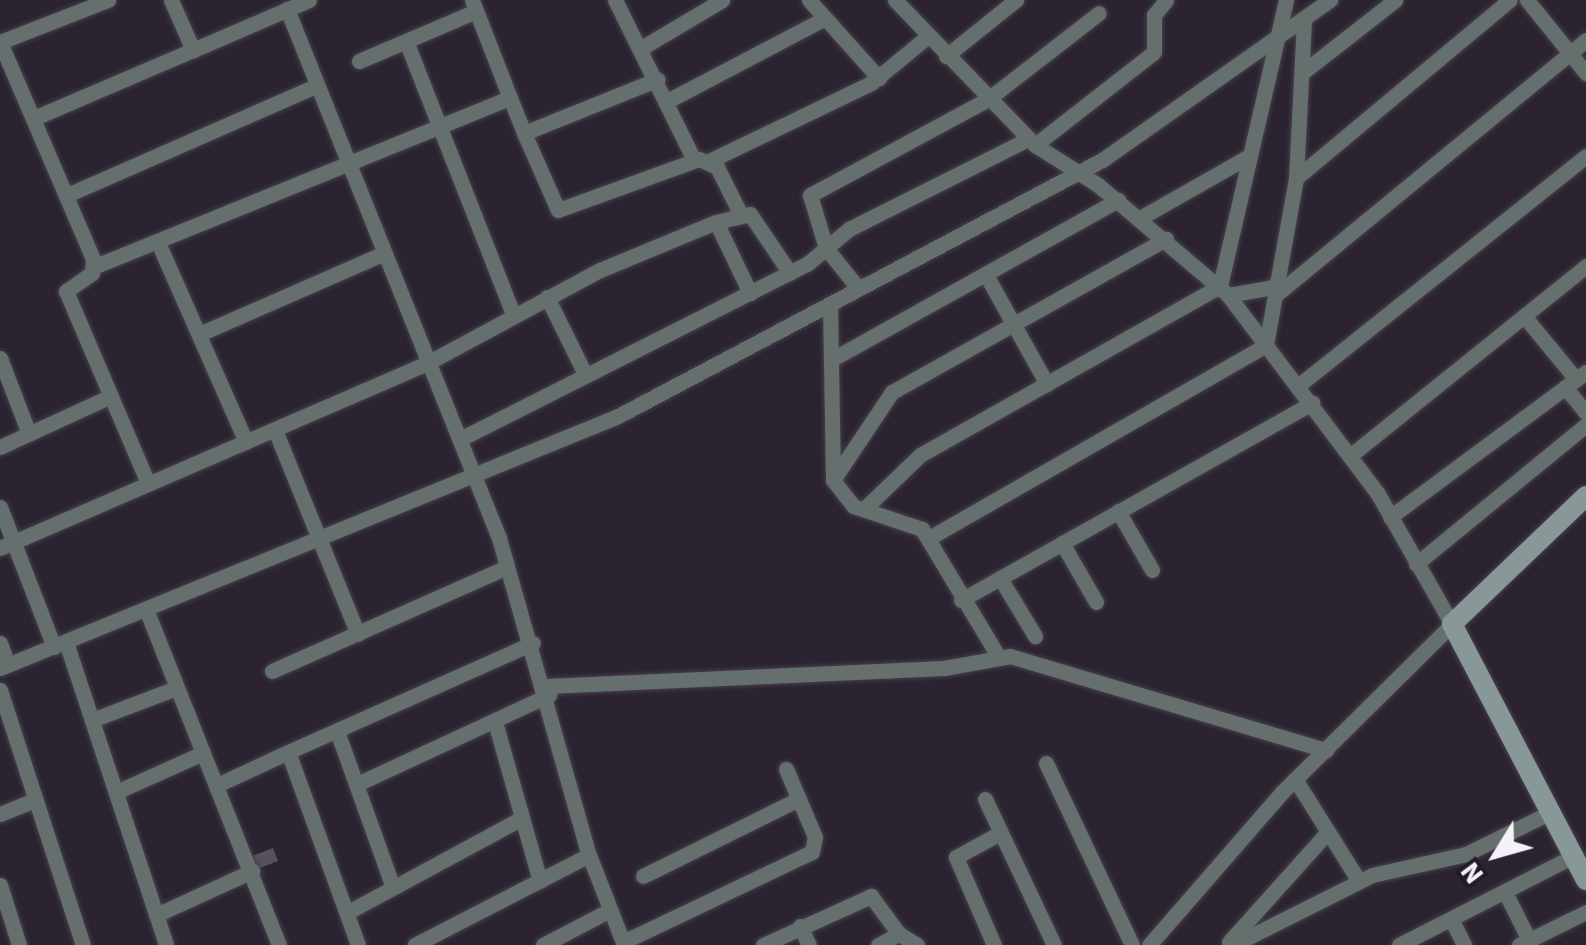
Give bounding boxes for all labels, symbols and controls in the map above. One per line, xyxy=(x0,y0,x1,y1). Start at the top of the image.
north arrow xyxy=(1446,805,1546,905)
text: N xyxy=(1450,854,1494,893)

